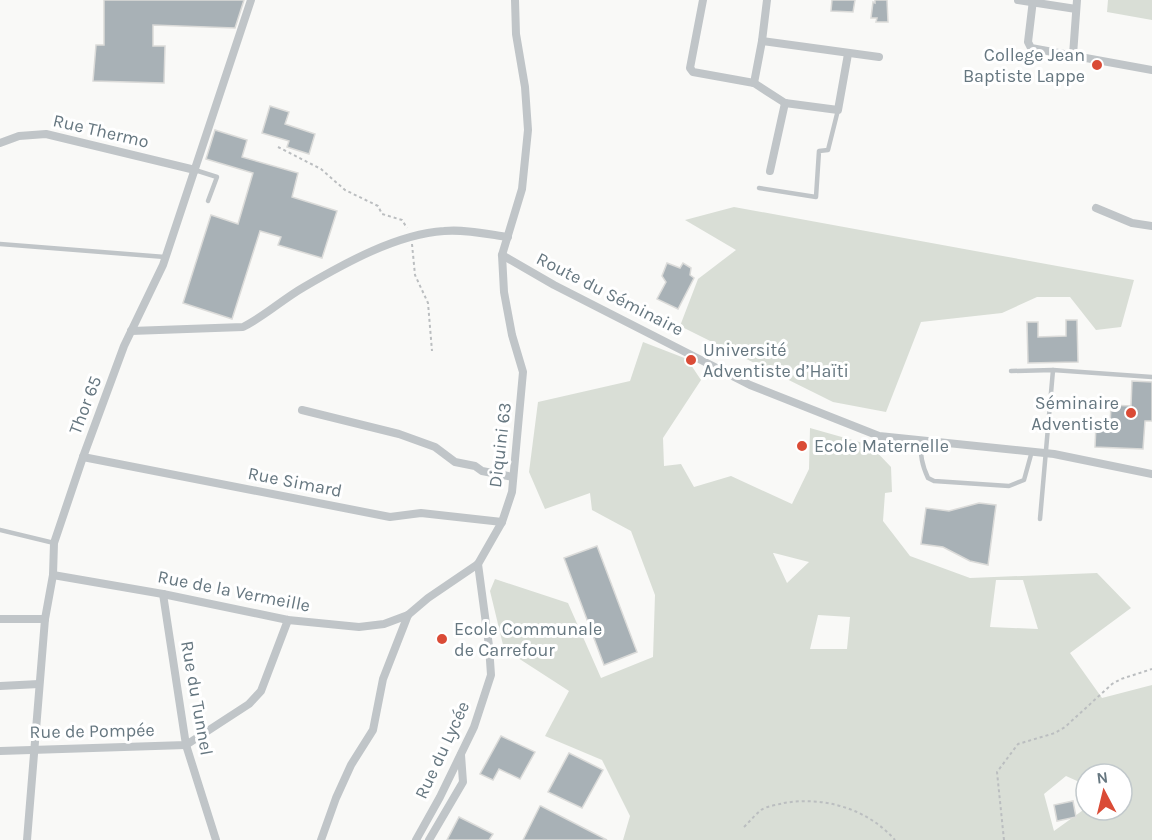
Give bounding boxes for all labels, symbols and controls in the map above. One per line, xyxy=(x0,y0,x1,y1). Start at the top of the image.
place label: College Jean Baptiste Lappe xyxy=(963,44,1085,87)
marker: College Jean Baptiste Lappe xyxy=(1090,58,1104,72)
street label: Rue Thermo xyxy=(51,109,151,153)
street label: Route du Séminaire xyxy=(533,247,687,341)
place label: Université Adventiste d’Haïti xyxy=(703,339,849,382)
marker: Université Adventiste d’Haïti xyxy=(684,353,698,367)
street label: Thor 65 xyxy=(64,373,106,437)
place label: Séminaire Adventiste xyxy=(1031,392,1119,435)
street label: Diquini 63 xyxy=(484,401,516,489)
marker: Séminaire Adventiste xyxy=(1124,406,1138,420)
place label: Ecole Maternelle xyxy=(814,435,949,457)
marker: Ecole Maternelle xyxy=(795,439,809,453)
street label: Rue Simard xyxy=(246,462,344,502)
street label: Rue de la Vermeille xyxy=(156,565,312,617)
place label: Ecole Communale de Carrefour xyxy=(454,618,602,661)
marker: Ecole Communale de Carrefour xyxy=(435,632,449,646)
street label: Rue du Tunnel xyxy=(176,639,218,757)
street label: Rue du Lycée xyxy=(410,698,474,802)
street label: Rue de Pompée xyxy=(29,719,155,743)
north arrow xyxy=(1074,762,1134,822)
text: N xyxy=(1095,767,1109,788)

